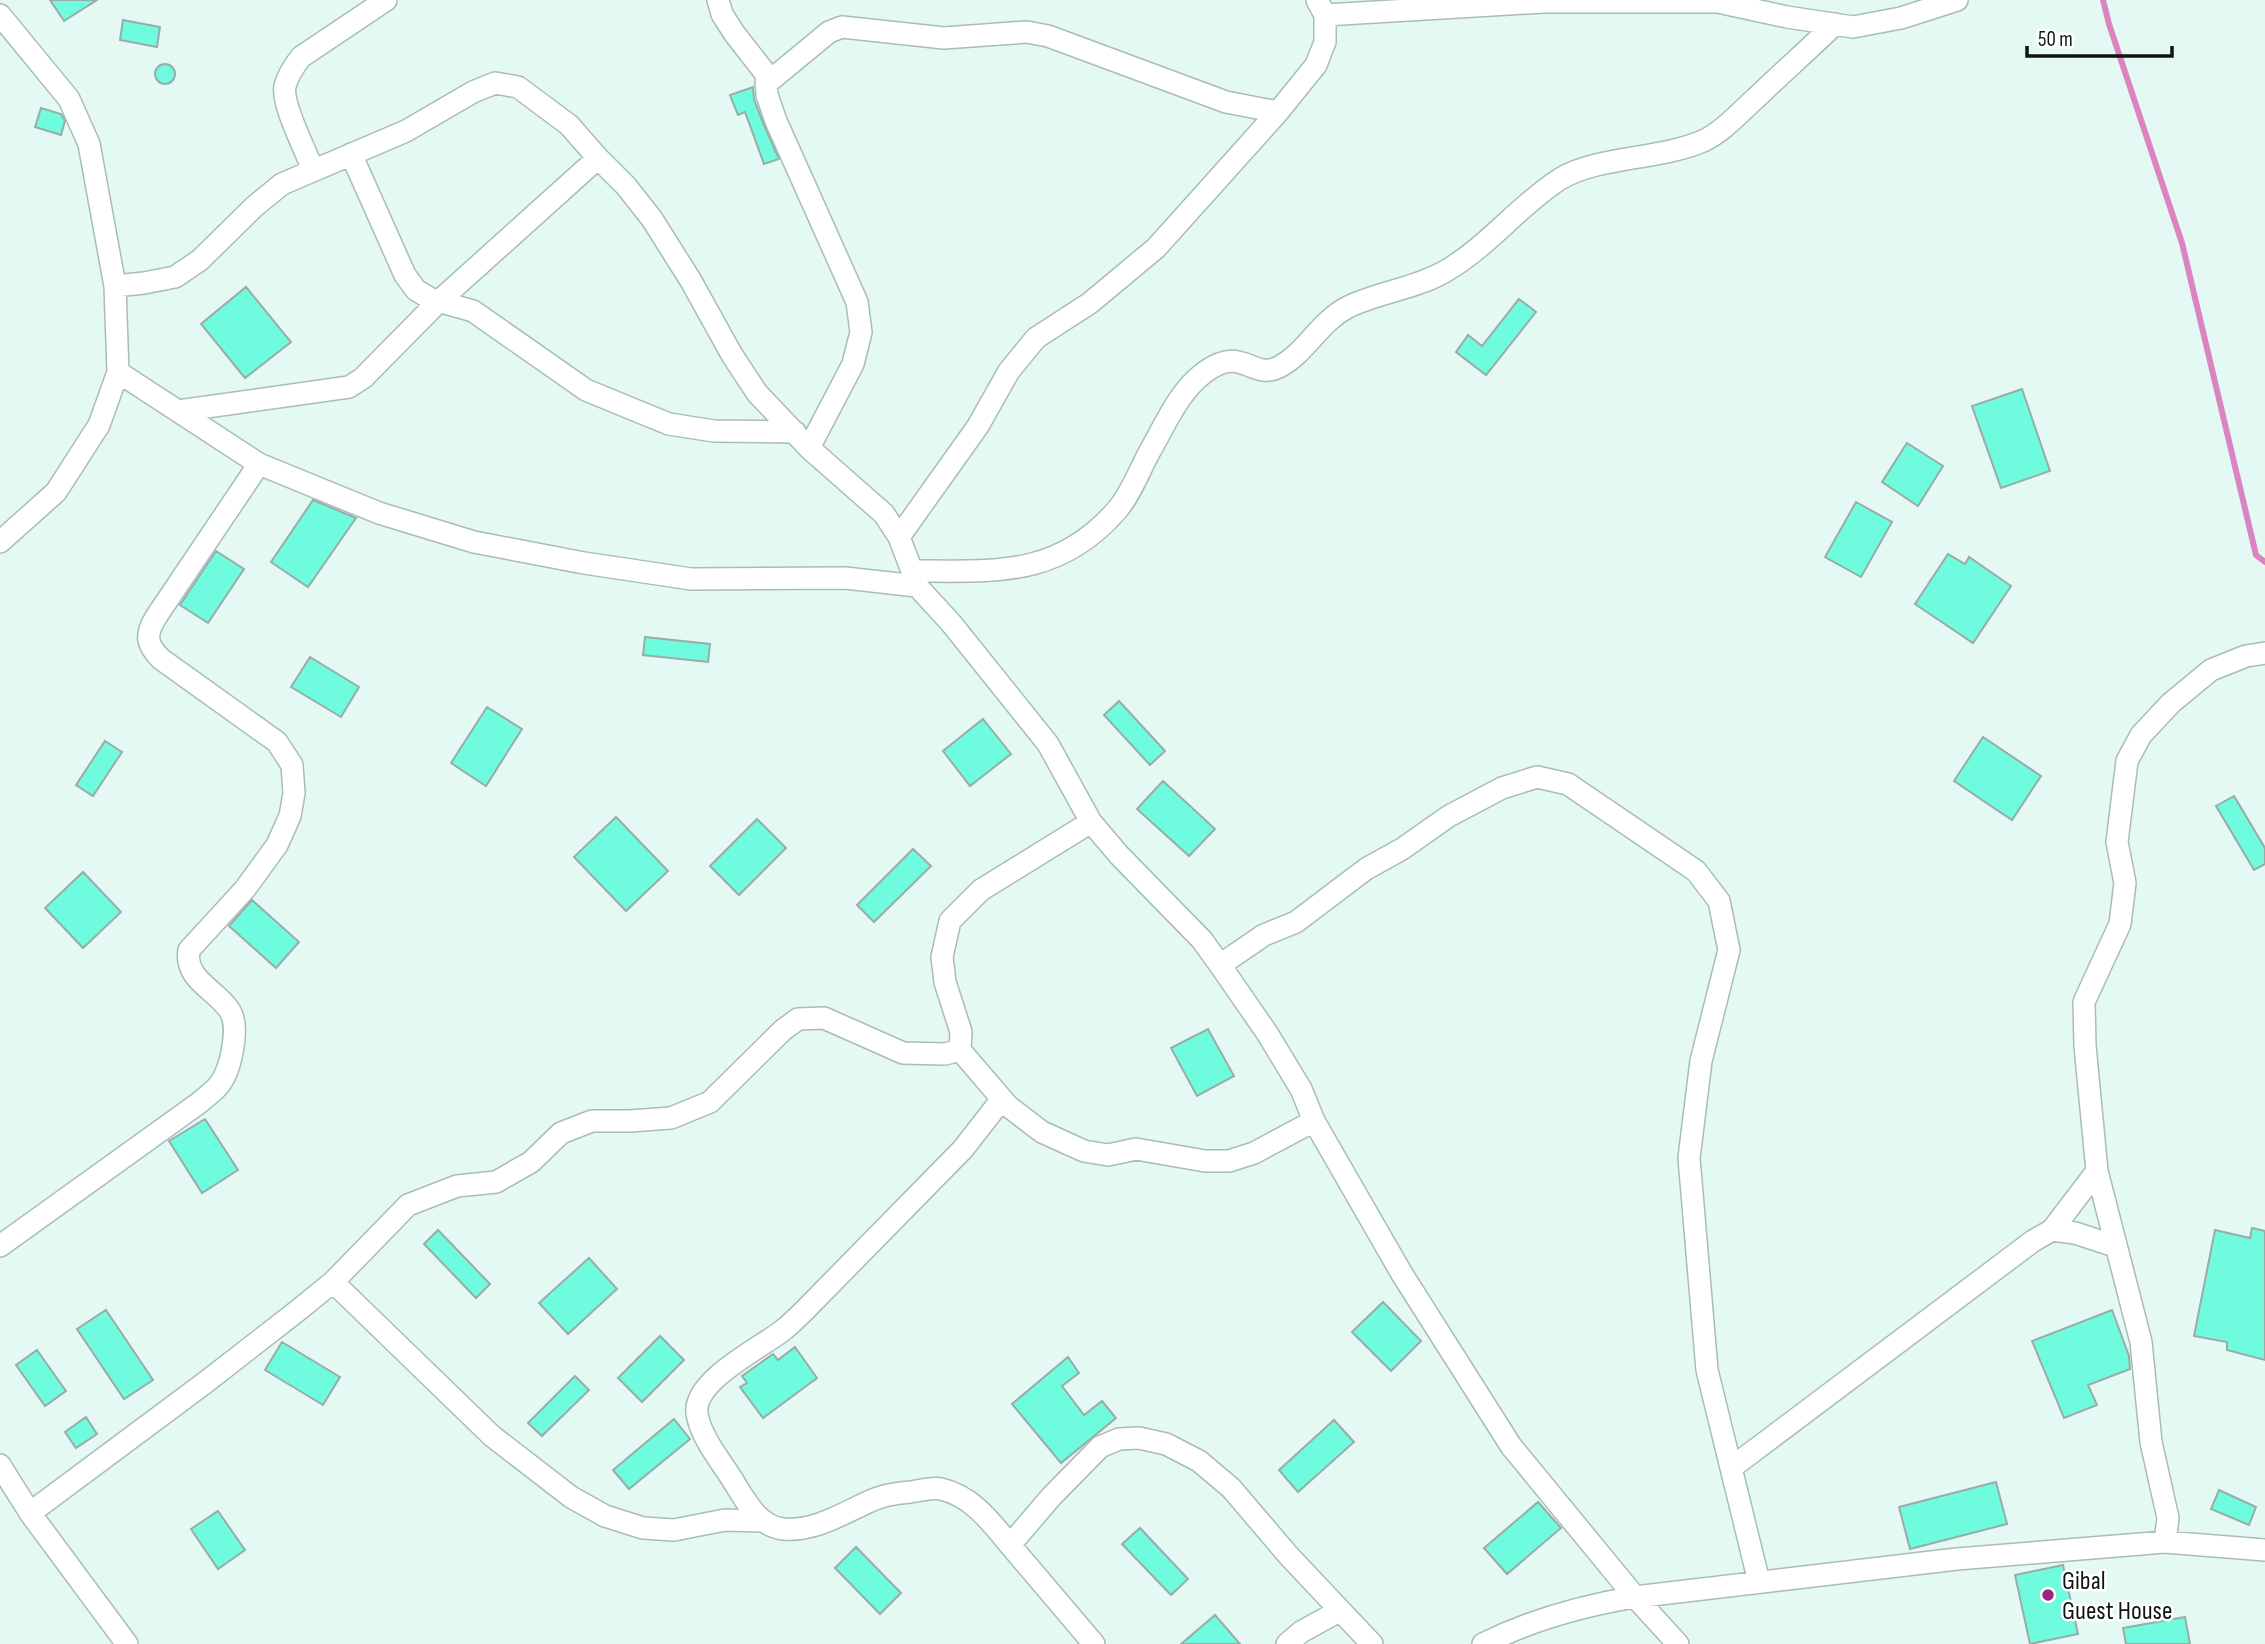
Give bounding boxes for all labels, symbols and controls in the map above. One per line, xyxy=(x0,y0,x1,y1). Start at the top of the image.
scale bar xyxy=(2027,14,2172,58)
text: 50 m xyxy=(2038,27,2073,52)
place label: Gibal Guest House xyxy=(2062,1566,2172,1627)
marker: Gibal Guest House xyxy=(2040,1587,2056,1603)

